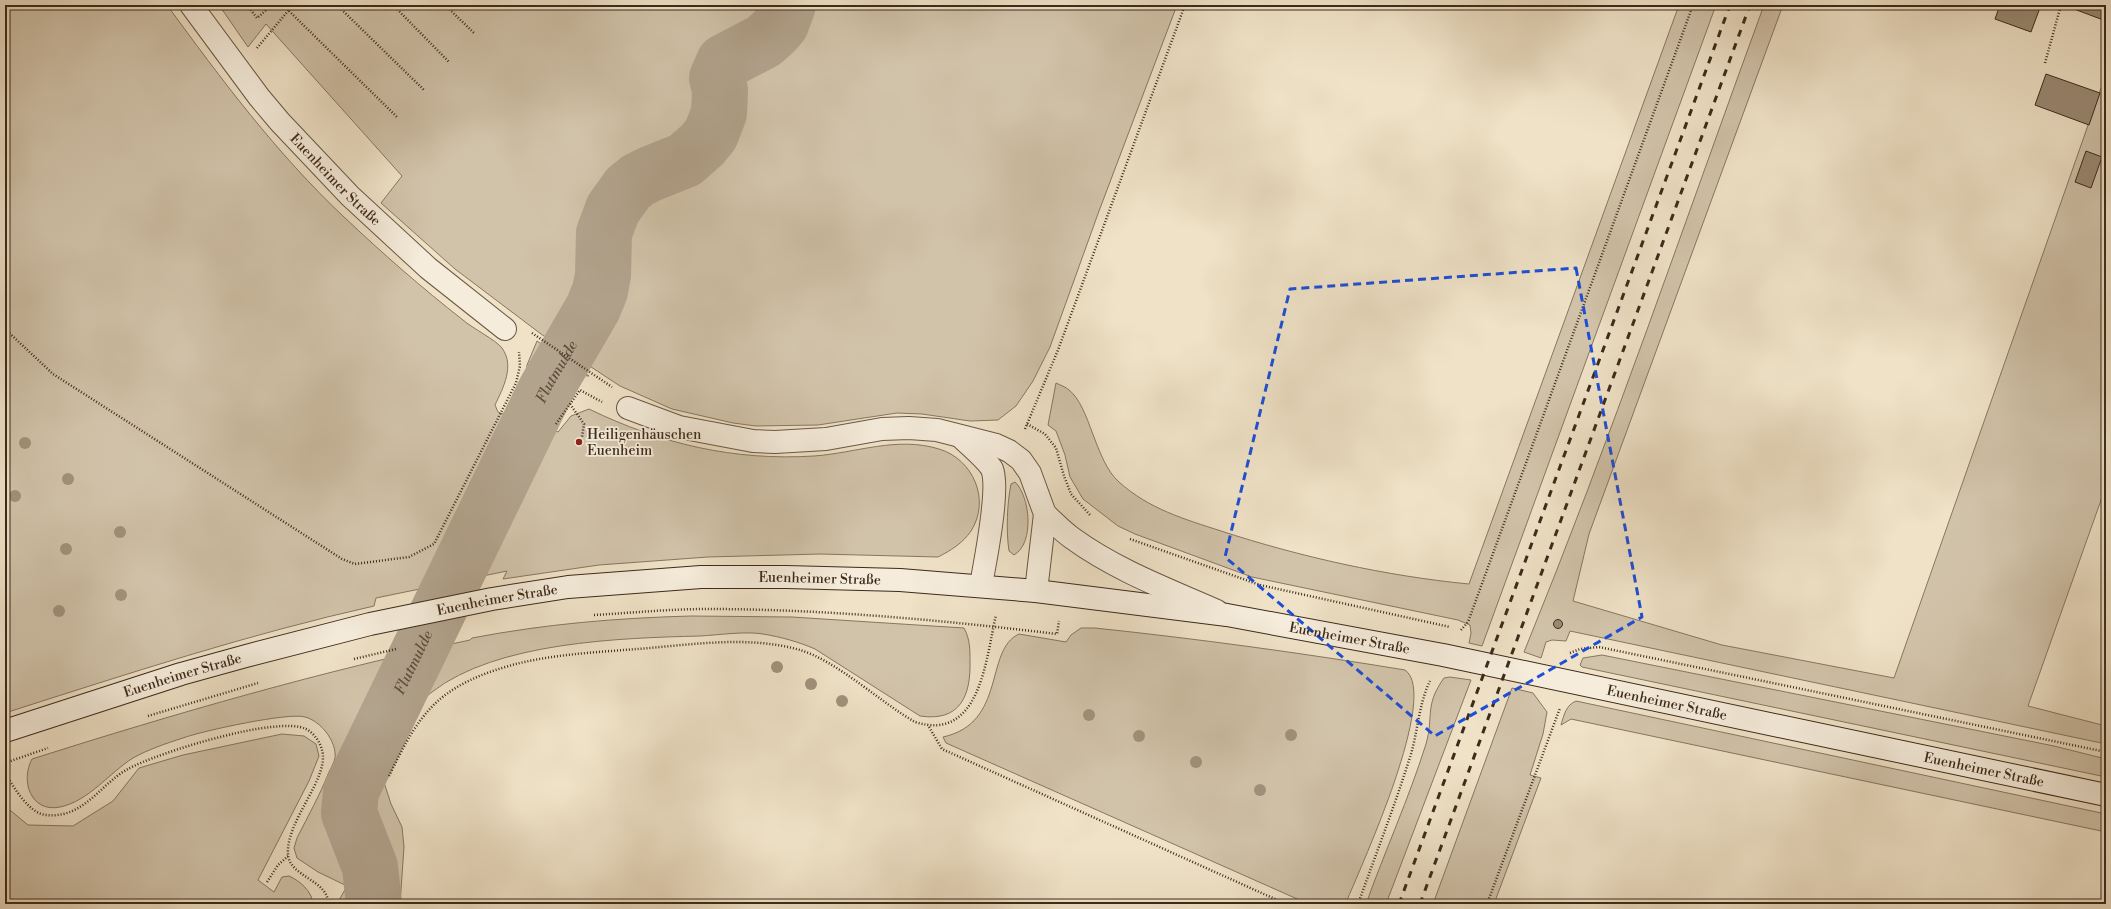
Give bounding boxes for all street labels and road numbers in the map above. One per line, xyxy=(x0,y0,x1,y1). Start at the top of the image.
street label: Euenheimer Straße xyxy=(286,130,384,230)
street label: Euenheimer Straße xyxy=(758,569,881,589)
street label: Euenheimer Straße xyxy=(435,581,559,620)
street label: Euenheimer Straße xyxy=(1288,619,1411,659)
street label: Euenheimer Straße xyxy=(121,650,244,702)
street label: Euenheimer Straße xyxy=(1605,682,1729,725)
street label: Euenheimer Straße xyxy=(1922,749,2046,792)

